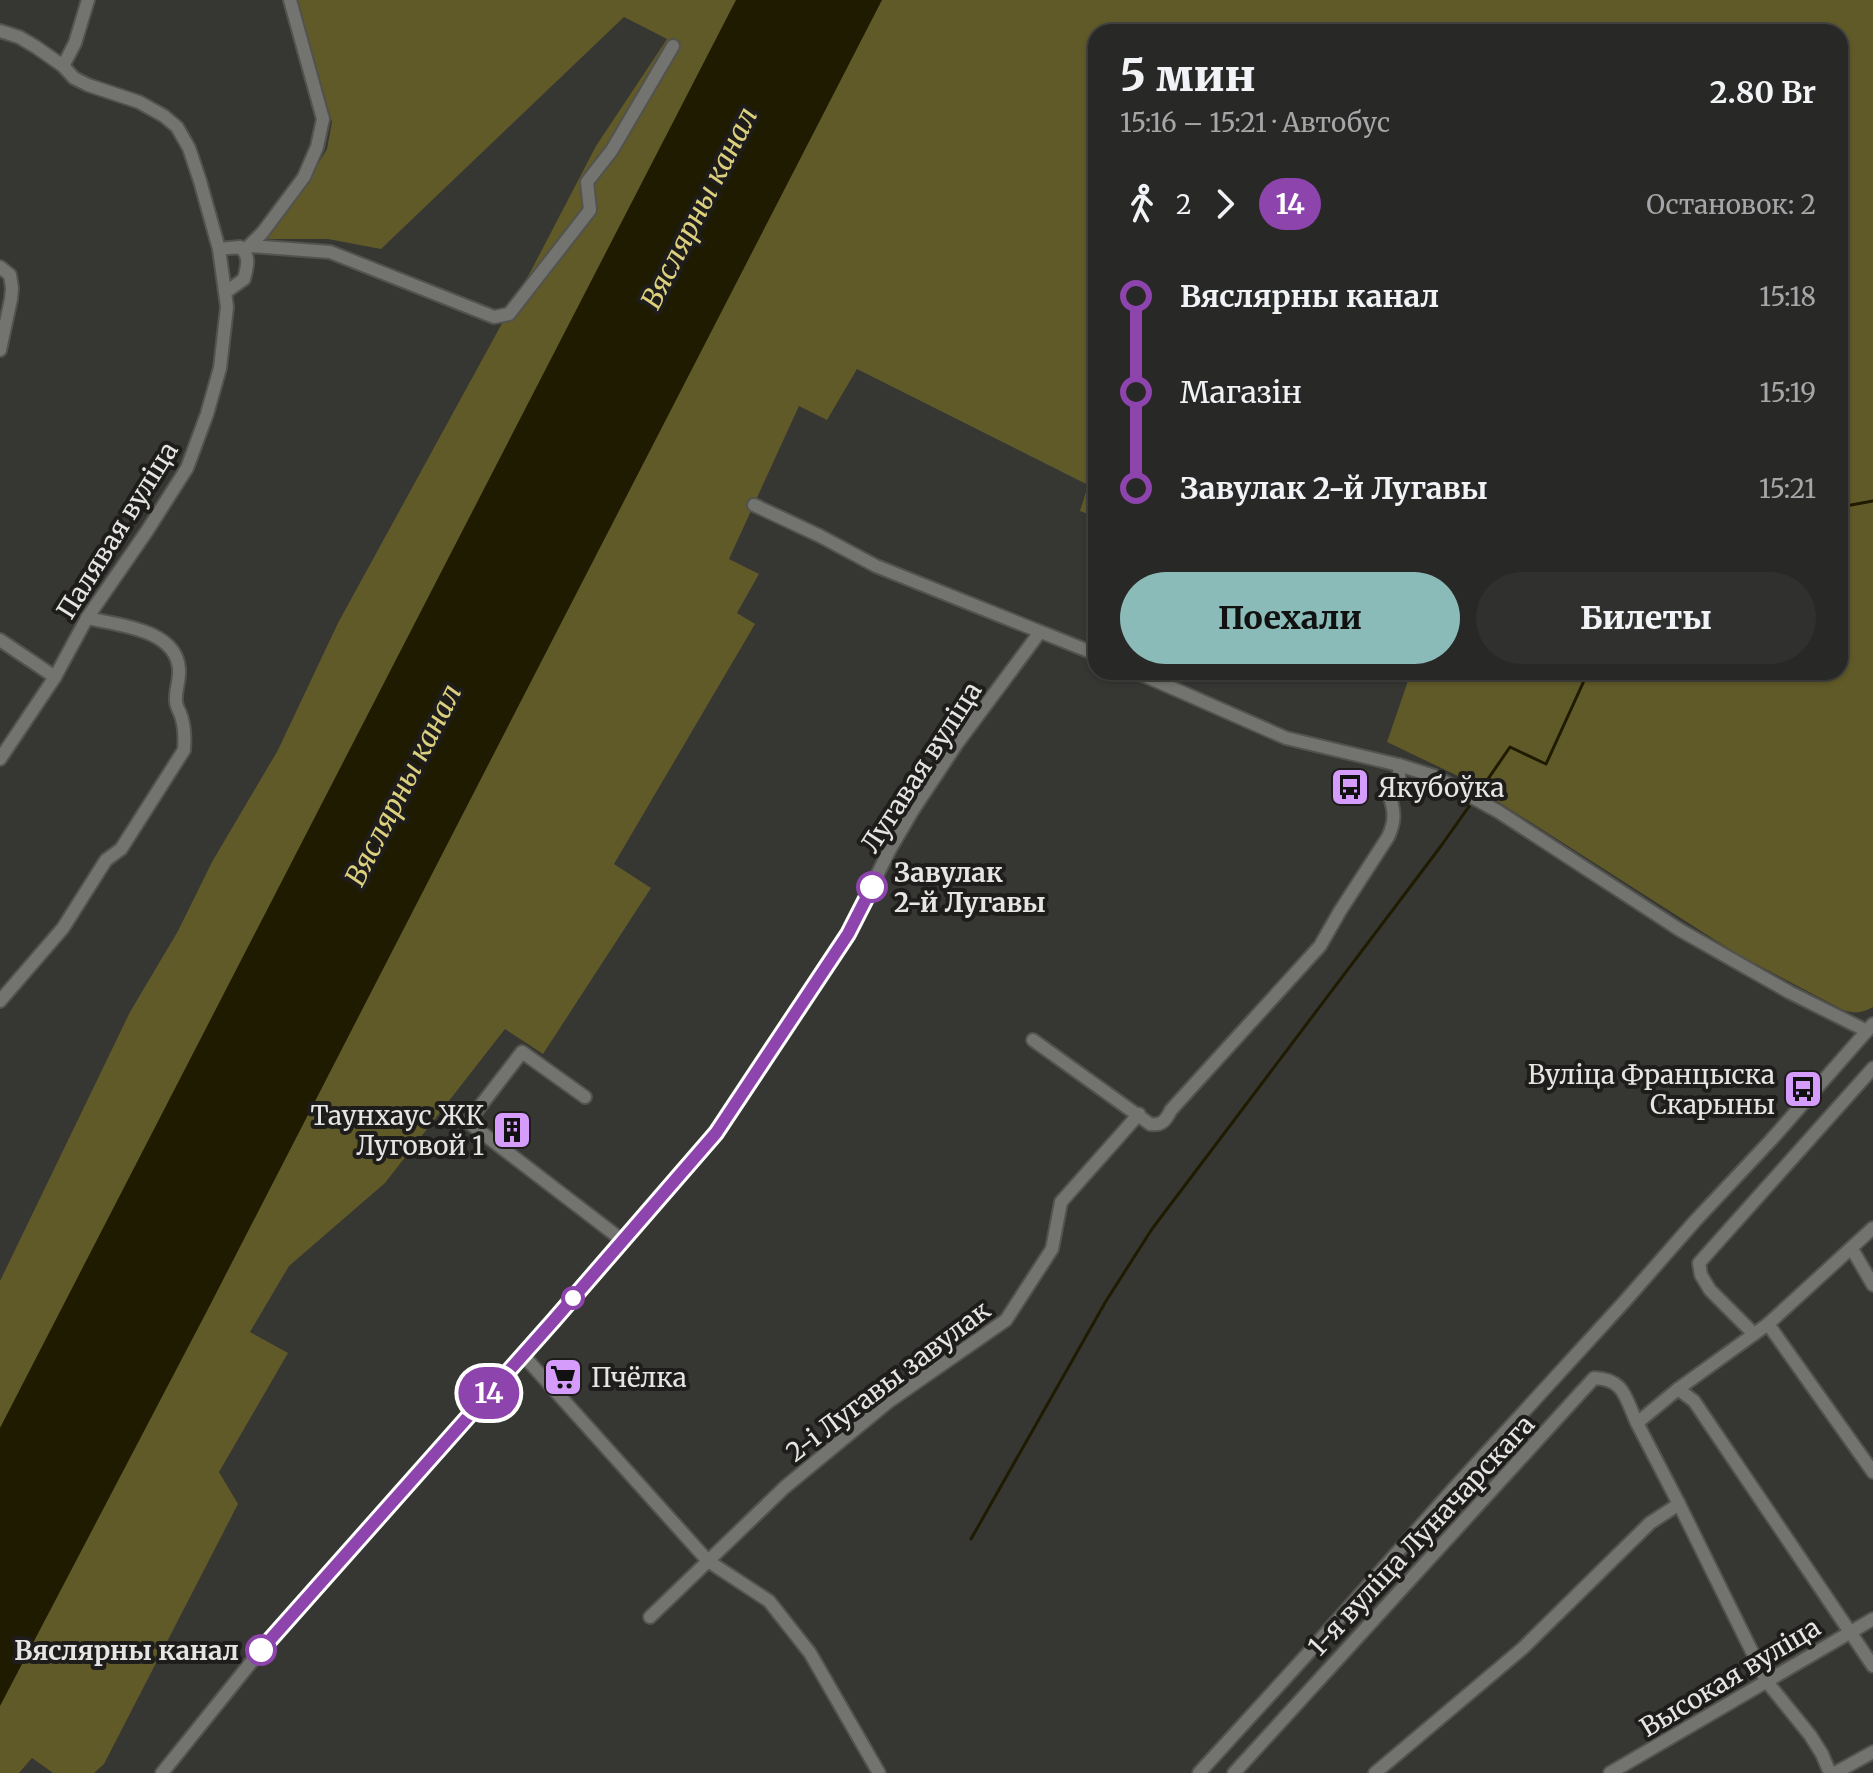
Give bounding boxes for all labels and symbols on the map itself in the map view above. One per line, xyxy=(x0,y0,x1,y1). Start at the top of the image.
water label: Вяслярны канал xyxy=(633,101,765,315)
street label: Палявая вуліца xyxy=(49,435,185,625)
street label: Лугавая вуліца xyxy=(854,675,988,859)
water label: Вяслярны канал xyxy=(337,678,469,892)
bus stop icon: Якубоўка xyxy=(1329,766,1371,808)
place label: Якубоўка xyxy=(1378,771,1504,804)
place label: Завулак 2-й Лугавы xyxy=(894,856,1046,919)
marker: Завулак 2-й Лугавы xyxy=(857,872,887,902)
place label: Вуліца Францыска Скарыны xyxy=(1528,1058,1775,1121)
bus stop icon: Вуліца Францыска Скарыны xyxy=(1782,1068,1824,1110)
place label: Таунхаус ЖК Луговой 1 xyxy=(310,1099,485,1162)
building icon: Таунхаус ЖК Луговой 1 xyxy=(491,1109,533,1151)
unlabelled marker xyxy=(562,1287,584,1309)
street label: 2-і Лугавы завулак xyxy=(779,1293,997,1469)
supermarket icon: Пчёлка xyxy=(542,1356,584,1398)
place label: Пчёлка xyxy=(591,1361,687,1394)
line badge: 14 xyxy=(453,1367,525,1419)
street label: 1-я вуліца Луначарскага xyxy=(1301,1408,1541,1662)
street label: Высокая вуліца xyxy=(1634,1610,1826,1744)
place label: Вяслярны канал xyxy=(14,1634,239,1667)
marker: Вяслярны канал xyxy=(246,1635,276,1665)

